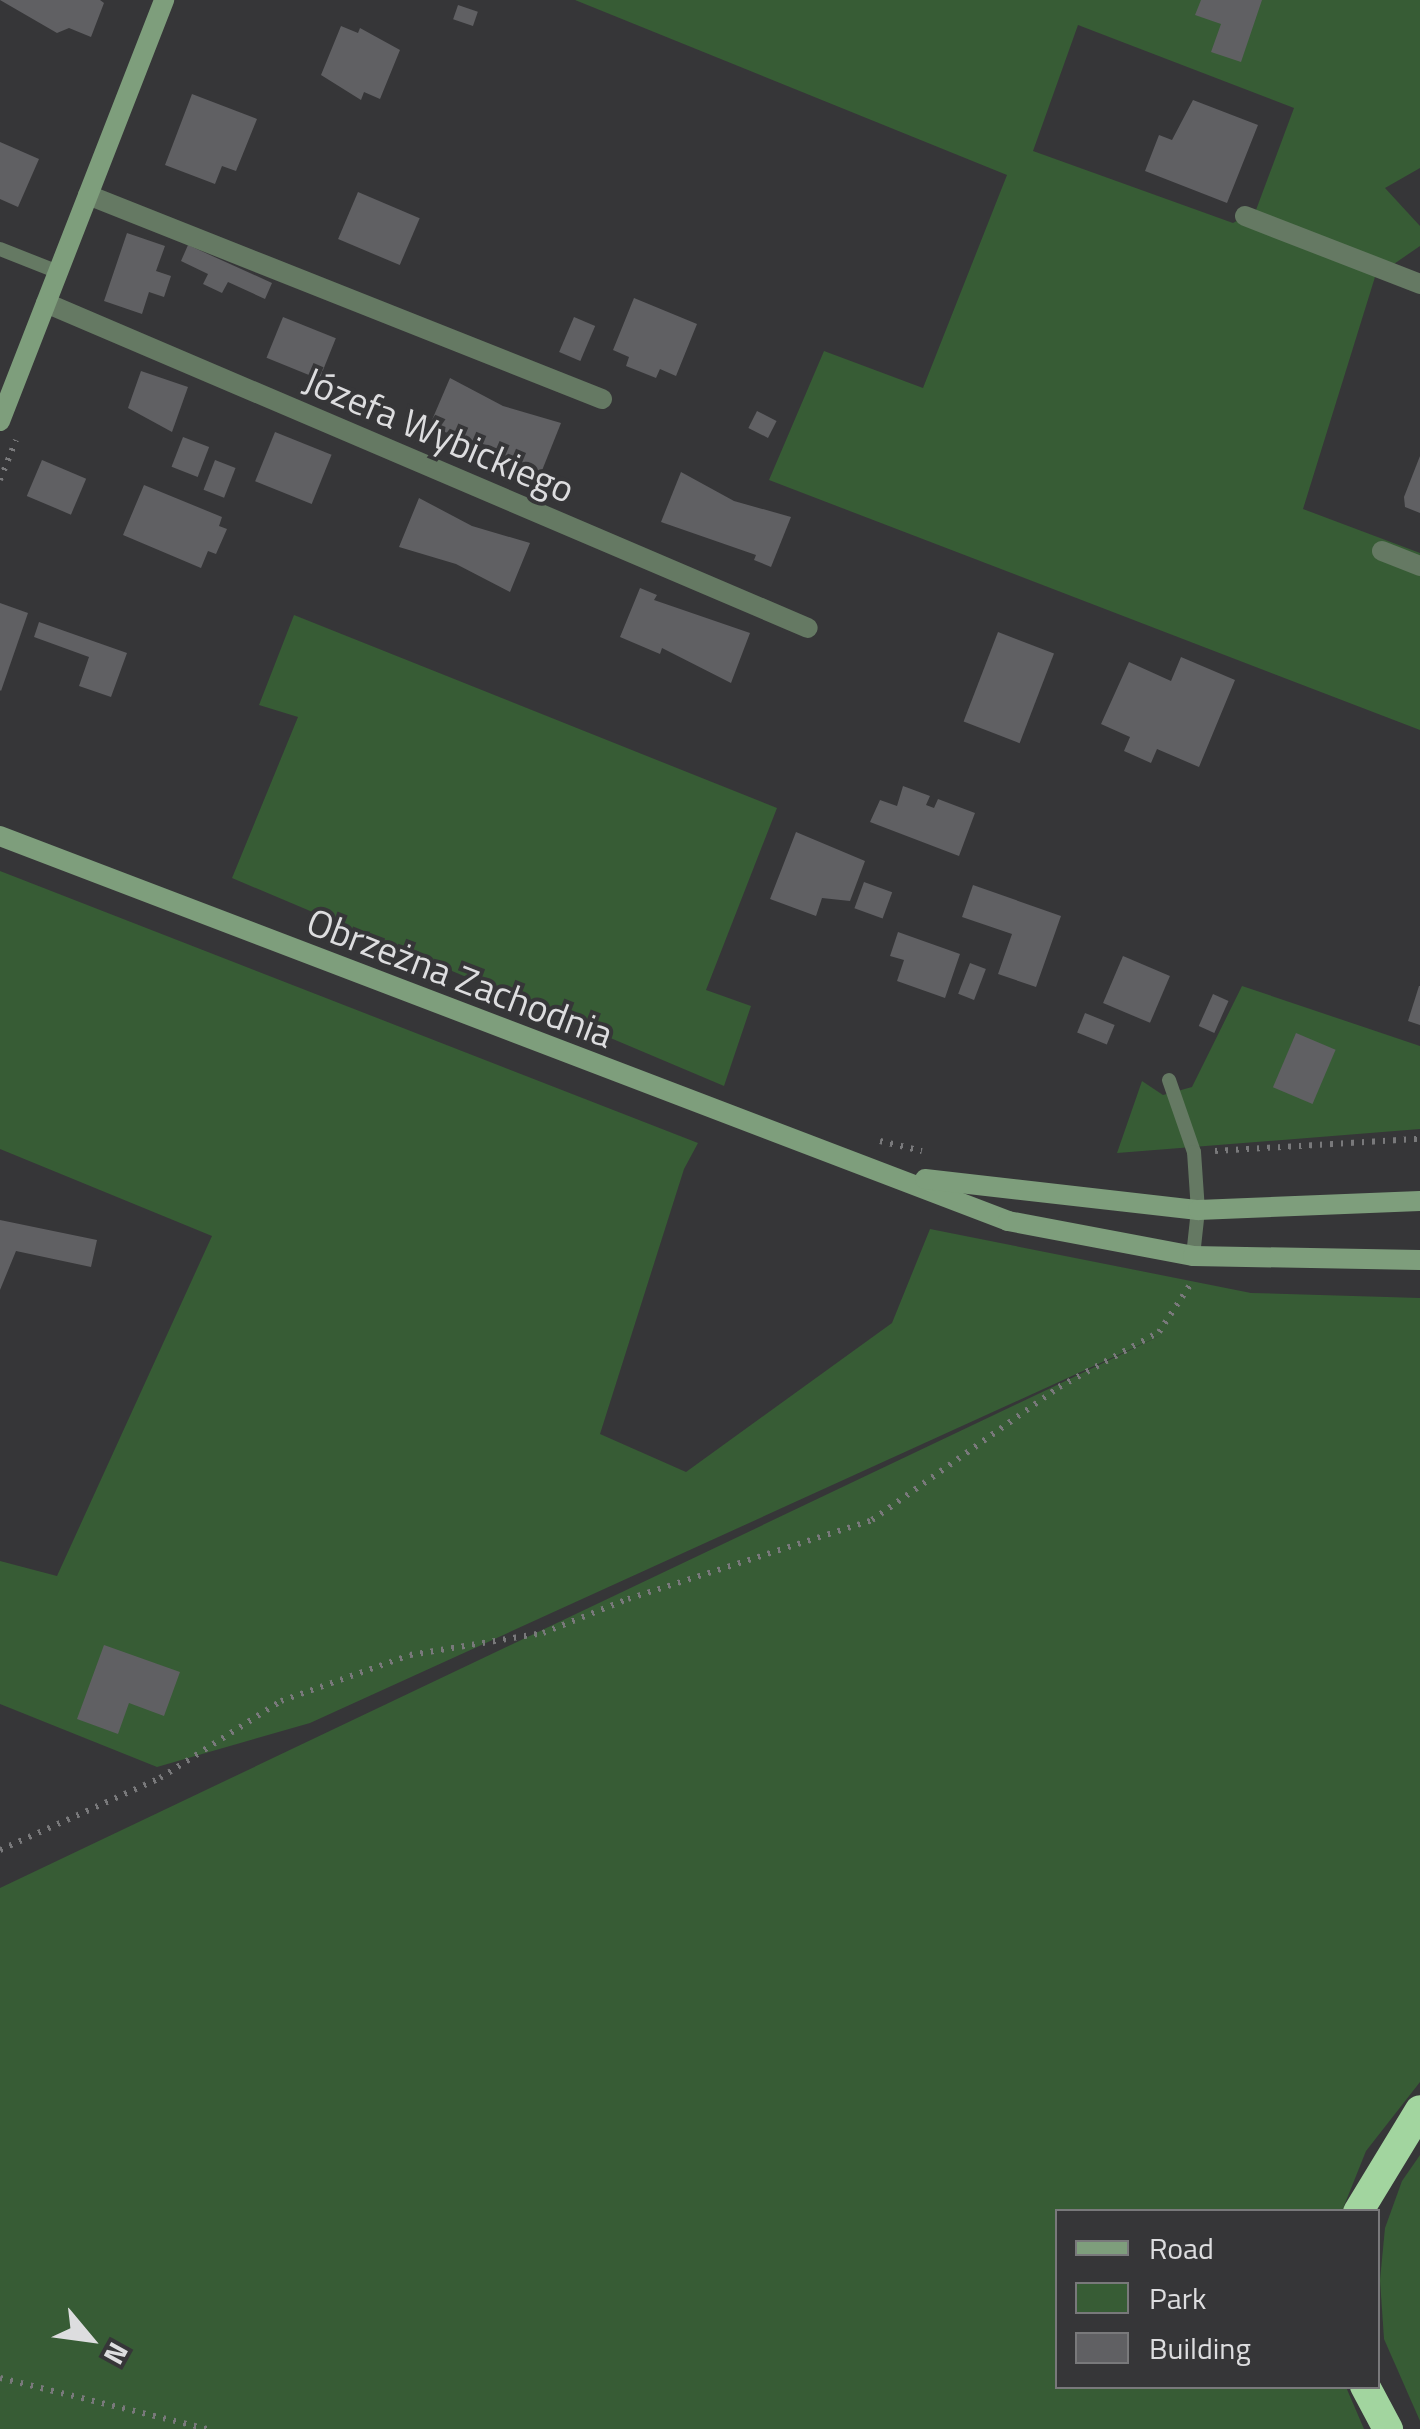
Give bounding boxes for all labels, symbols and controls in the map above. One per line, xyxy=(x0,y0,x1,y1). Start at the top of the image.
street label: Józefa Wybickiego xyxy=(297,357,581,513)
street label: Obrzeżna Zachodnia xyxy=(301,899,619,1057)
legend xyxy=(1055,2209,1380,2389)
text: Road xyxy=(1149,2225,1214,2271)
text: Park xyxy=(1149,2275,1206,2321)
north arrow xyxy=(40,2289,140,2389)
text: Building xyxy=(1149,2325,1251,2371)
text: N xyxy=(93,2335,140,2373)

